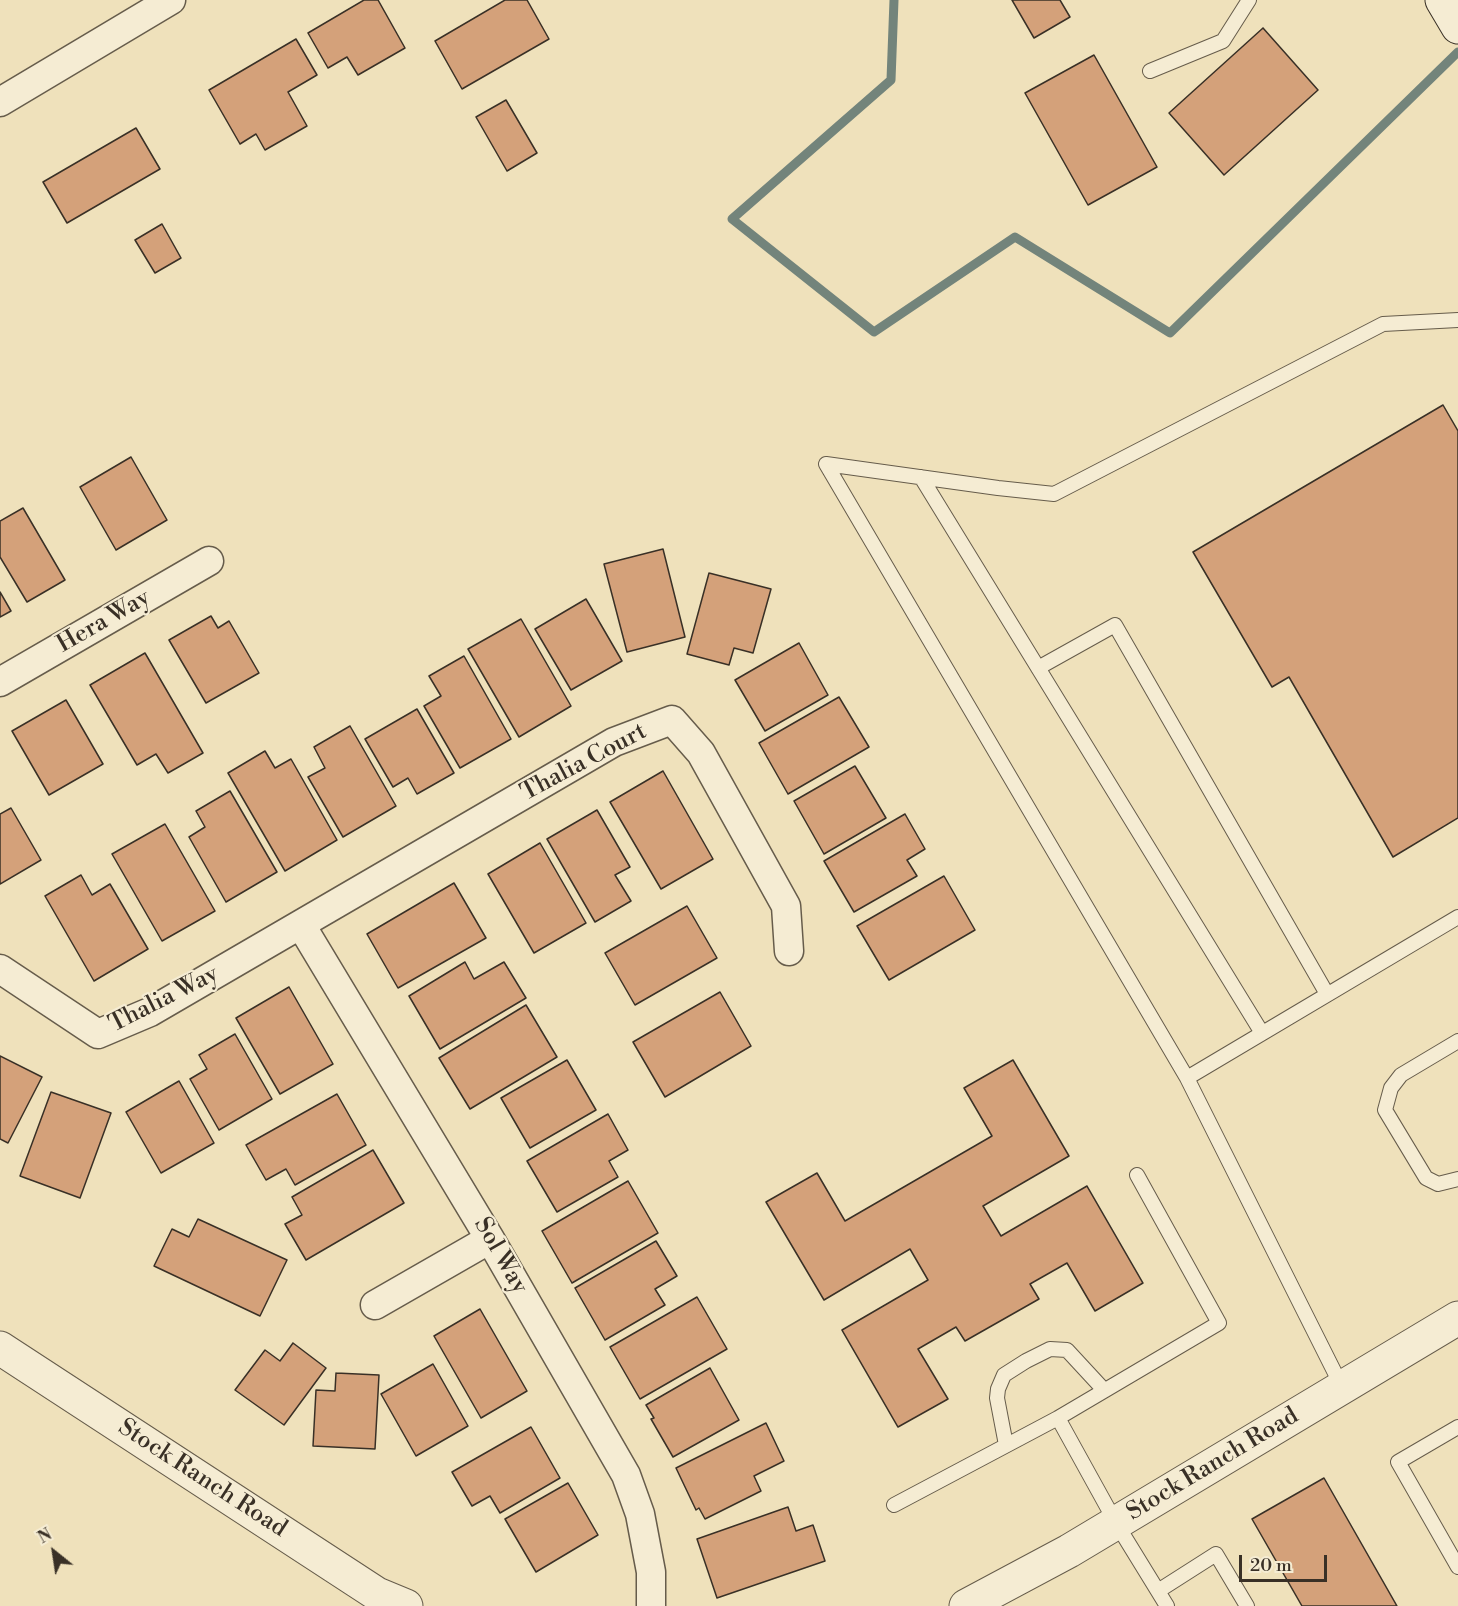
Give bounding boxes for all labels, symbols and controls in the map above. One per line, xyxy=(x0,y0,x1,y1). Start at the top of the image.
street label: Hera Way xyxy=(52,584,156,660)
street label: Thalia Court xyxy=(516,718,652,808)
street label: Thalia Way xyxy=(105,960,223,1040)
street label: Sol Way xyxy=(467,1213,533,1299)
street label: Stock Ranch Road xyxy=(1122,1402,1304,1528)
street label: Stock Ranch Road xyxy=(112,1414,292,1544)
north arrow xyxy=(24,1522,84,1582)
text: N xyxy=(35,1525,55,1548)
scale bar xyxy=(1242,1543,1330,1581)
text: 20 m xyxy=(1250,1554,1292,1577)

